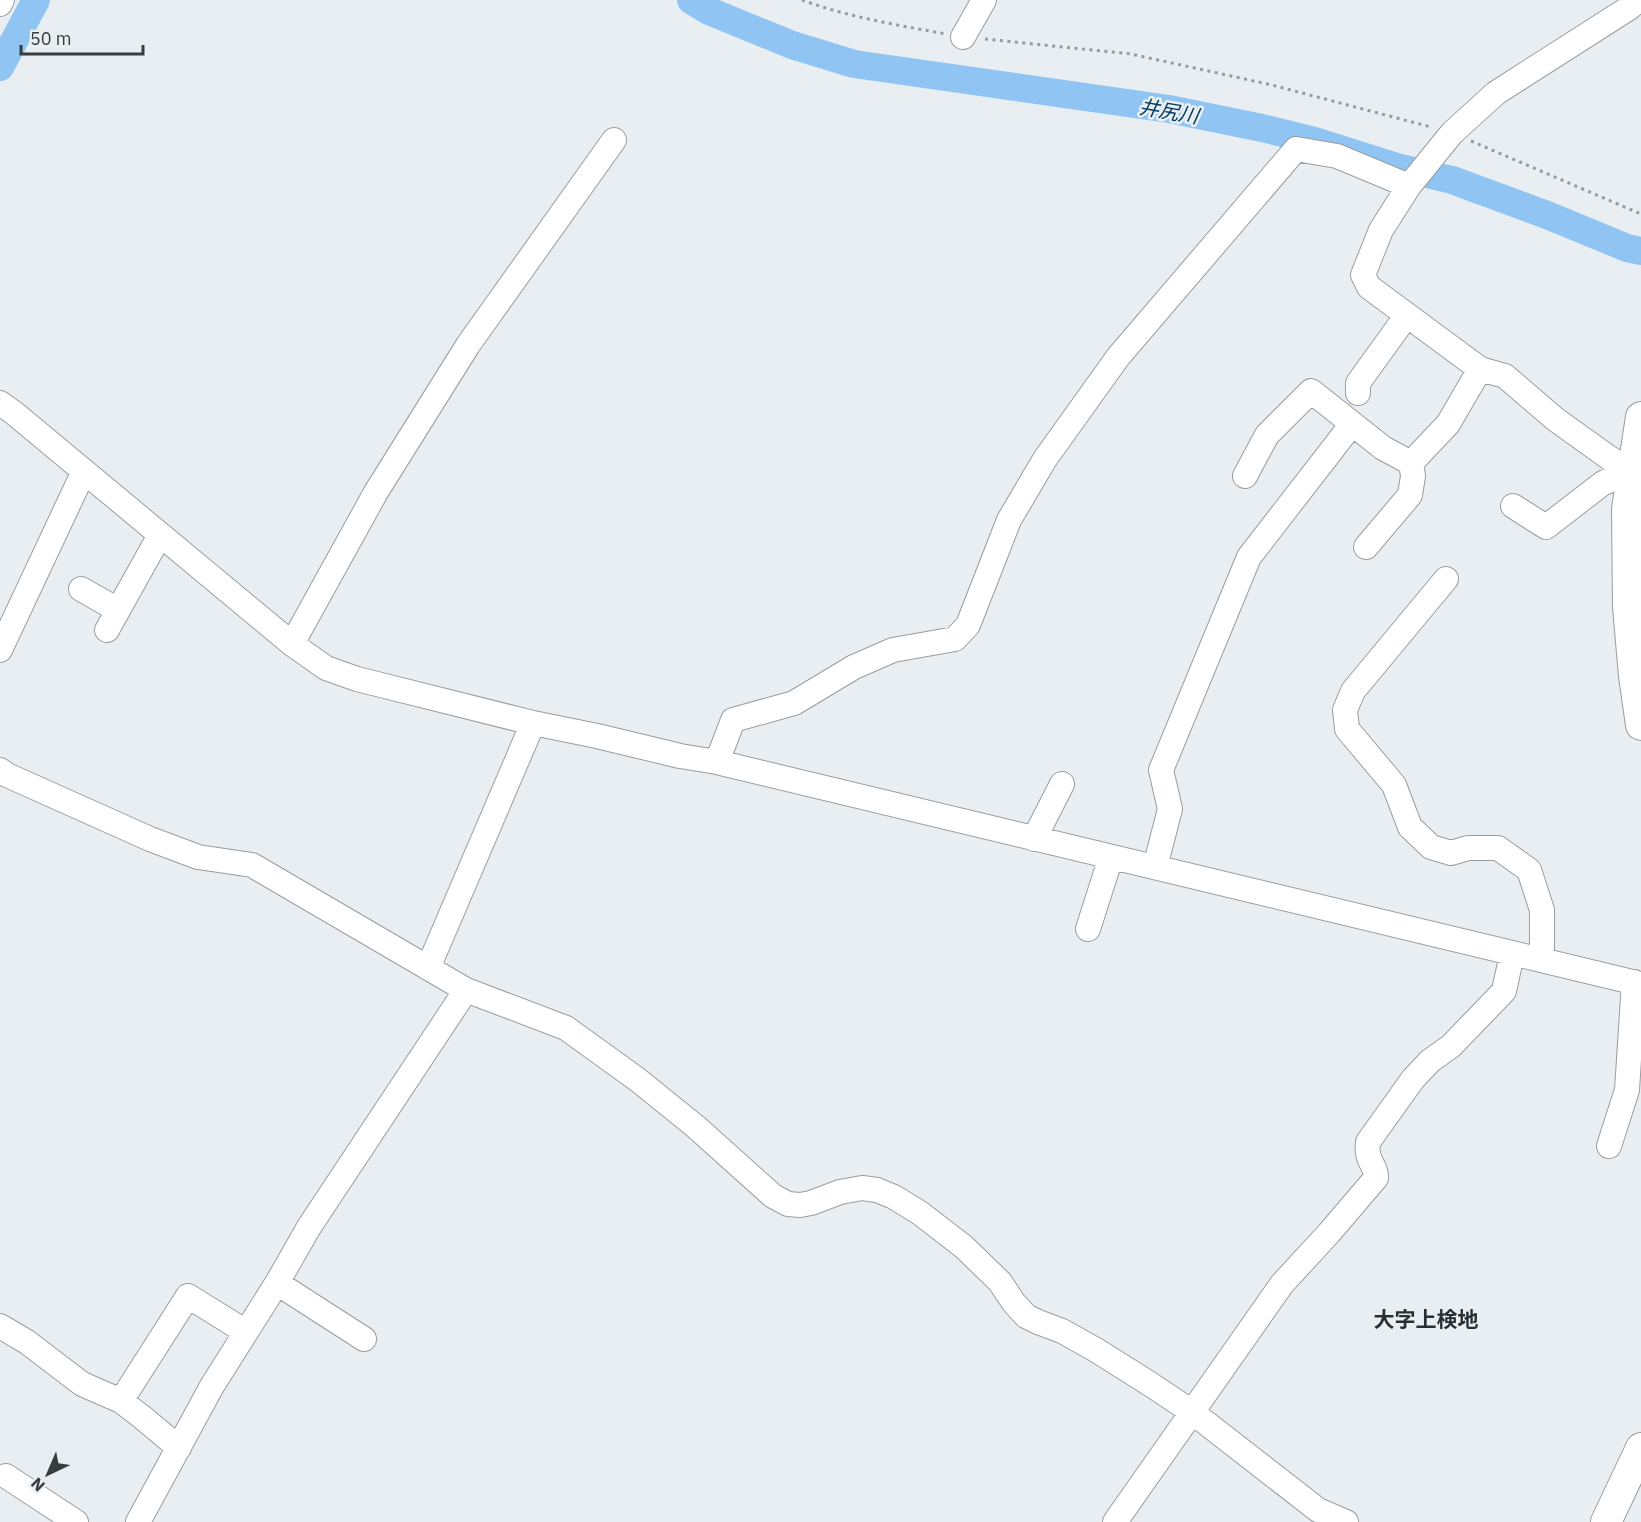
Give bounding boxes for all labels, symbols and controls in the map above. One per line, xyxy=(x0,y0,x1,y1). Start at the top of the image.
scale bar xyxy=(21,18,142,56)
text: 50 m xyxy=(30,27,72,50)
water label: 井尻川 xyxy=(1137,92,1203,130)
district label: 大字上検地 xyxy=(1374,1305,1479,1333)
north arrow xyxy=(18,1444,78,1504)
text: N xyxy=(26,1474,49,1496)

